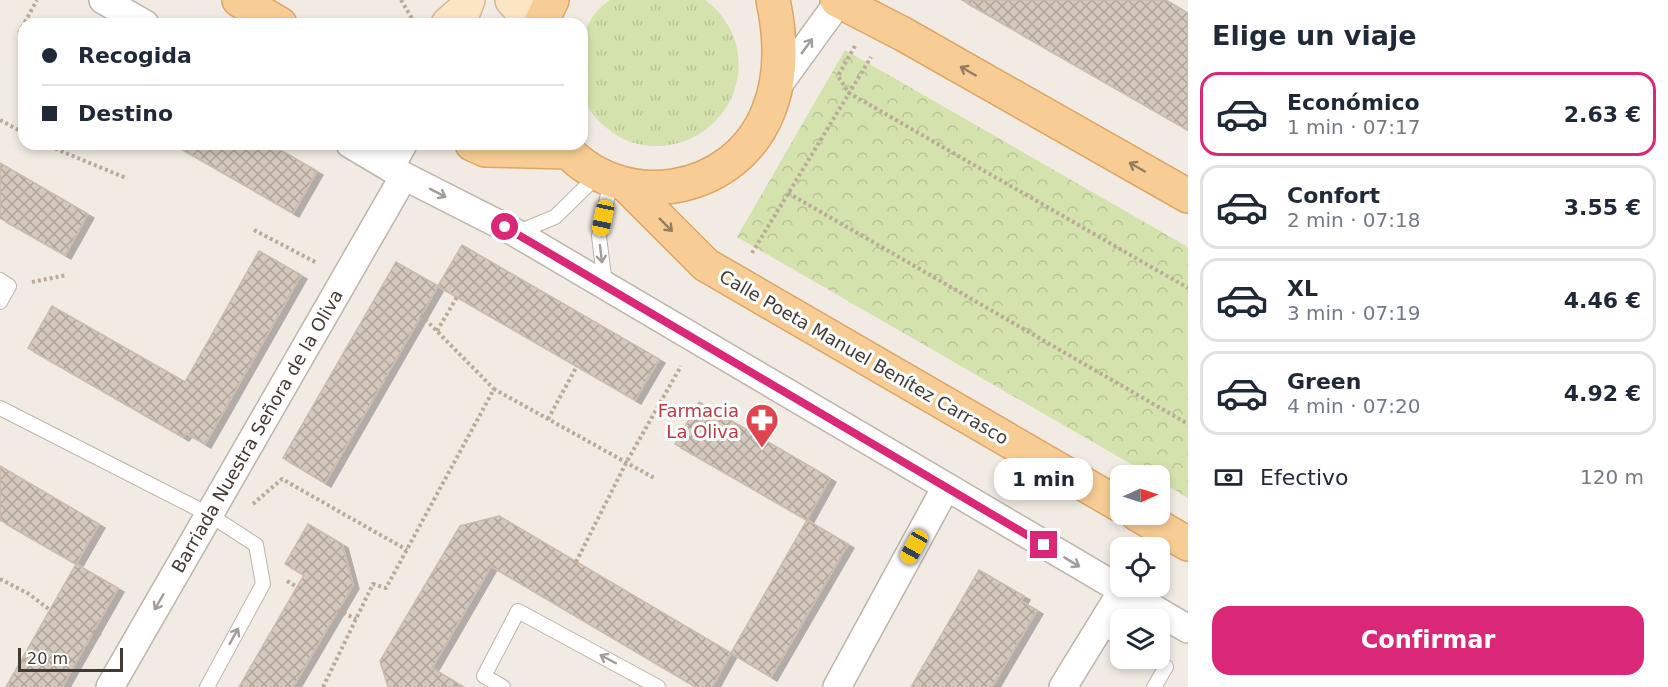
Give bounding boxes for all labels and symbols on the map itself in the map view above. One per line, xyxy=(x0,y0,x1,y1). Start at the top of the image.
one-way arrow xyxy=(800,39,813,55)
one-way arrow xyxy=(960,64,977,76)
one-way arrow xyxy=(1129,161,1146,173)
one-way arrow xyxy=(428,188,446,200)
car xyxy=(590,199,616,237)
route start xyxy=(491,213,518,240)
one-way arrow xyxy=(659,218,674,233)
one-way arrow xyxy=(596,243,607,263)
street label: Calle Poeta Manuel Benítez Carrasco xyxy=(716,265,1012,449)
street label: Barriada Nuestra Señora de la Oliva xyxy=(167,286,347,576)
place label: Farmacia La Oliva xyxy=(658,400,739,442)
pharmacy icon: Farmacia La Oliva xyxy=(744,402,780,449)
callout: 1 min xyxy=(994,458,1094,500)
north arrow xyxy=(1110,465,1170,525)
car xyxy=(897,527,931,567)
route end xyxy=(1030,531,1057,558)
one-way arrow xyxy=(1064,556,1081,568)
one-way arrow xyxy=(153,593,165,610)
one-way arrow xyxy=(229,627,240,645)
scale bar xyxy=(18,645,123,672)
one-way arrow xyxy=(599,653,617,664)

